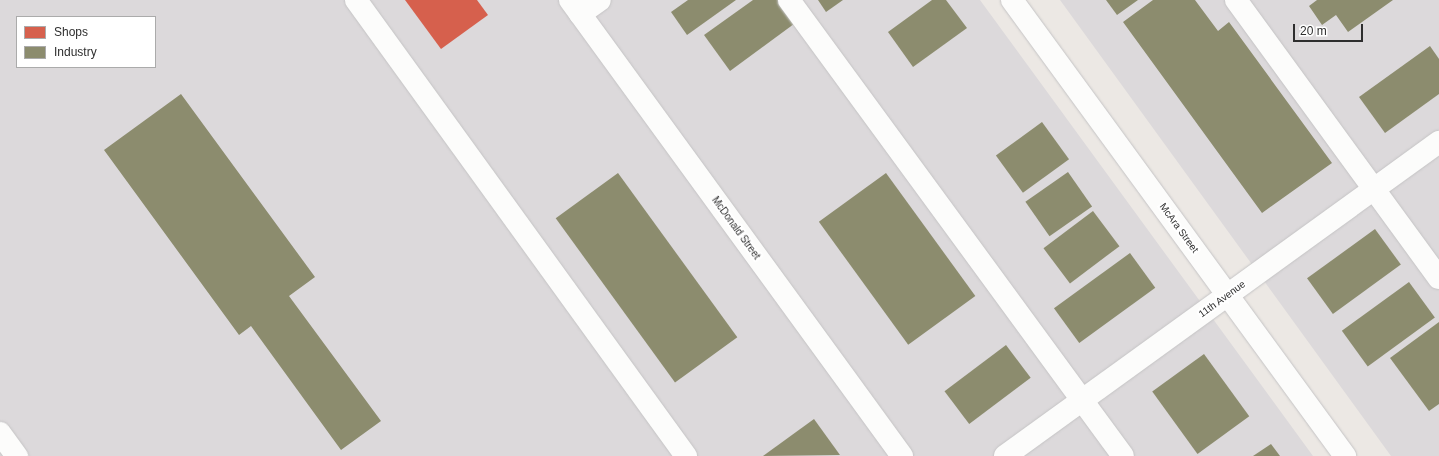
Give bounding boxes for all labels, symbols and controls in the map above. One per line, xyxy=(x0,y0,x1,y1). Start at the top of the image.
legend xyxy=(16,16,156,68)
scale bar xyxy=(1295,16,1365,42)
text: 20 m xyxy=(1300,24,1327,38)
text: Shops xyxy=(54,25,88,39)
text: Industry xyxy=(54,45,97,59)
street label: McDonald Street xyxy=(709,194,763,262)
street label: McAra Street xyxy=(1157,201,1201,255)
street label: 11th Avenue xyxy=(1196,278,1248,320)

